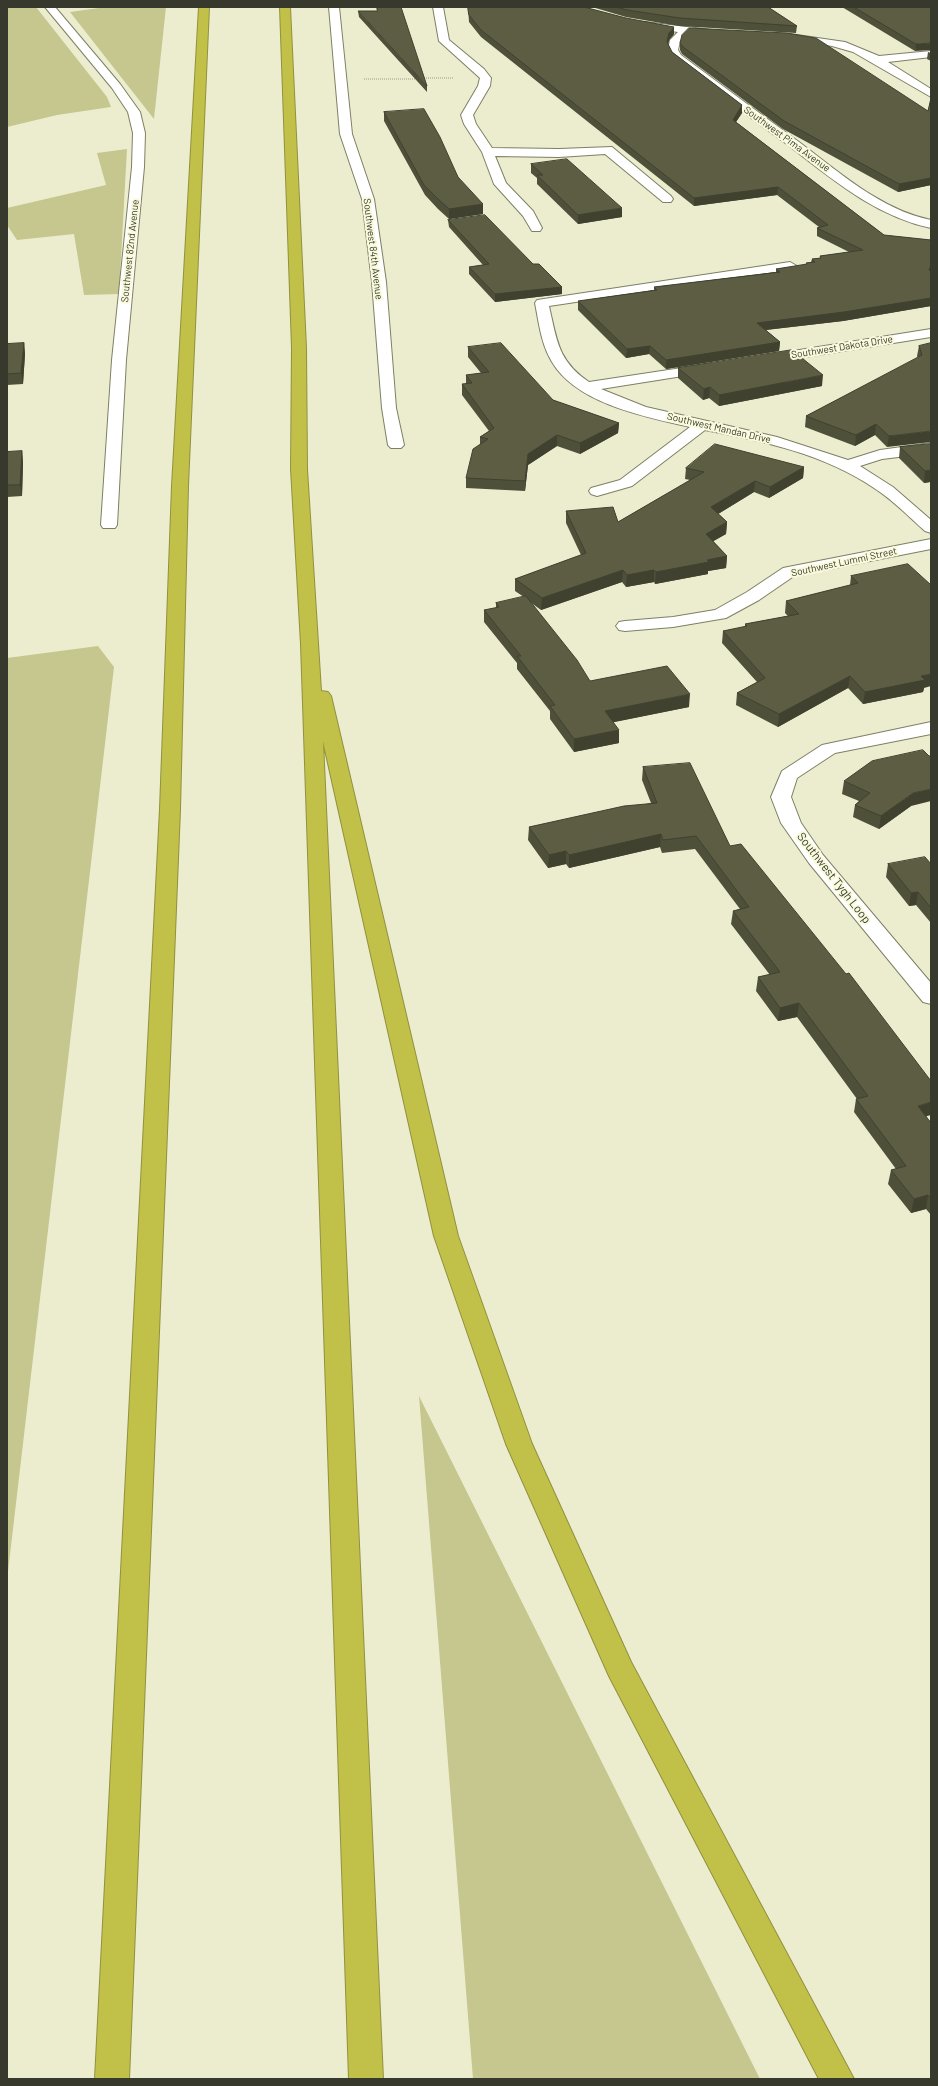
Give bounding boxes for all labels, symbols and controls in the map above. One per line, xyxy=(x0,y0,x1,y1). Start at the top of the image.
street label: Southwest Pima Avenue xyxy=(741,104,833,174)
street label: Southwest 84th Avenue xyxy=(361,198,385,300)
street label: Southwest 82nd Avenue xyxy=(119,199,141,303)
street label: Southwest Dakota Drive xyxy=(790,333,894,361)
street label: Southwest Mandan Drive xyxy=(666,410,772,446)
street label: Southwest Lummi Street xyxy=(790,545,898,579)
street label: Southwest Tygh Loop xyxy=(794,830,874,926)

